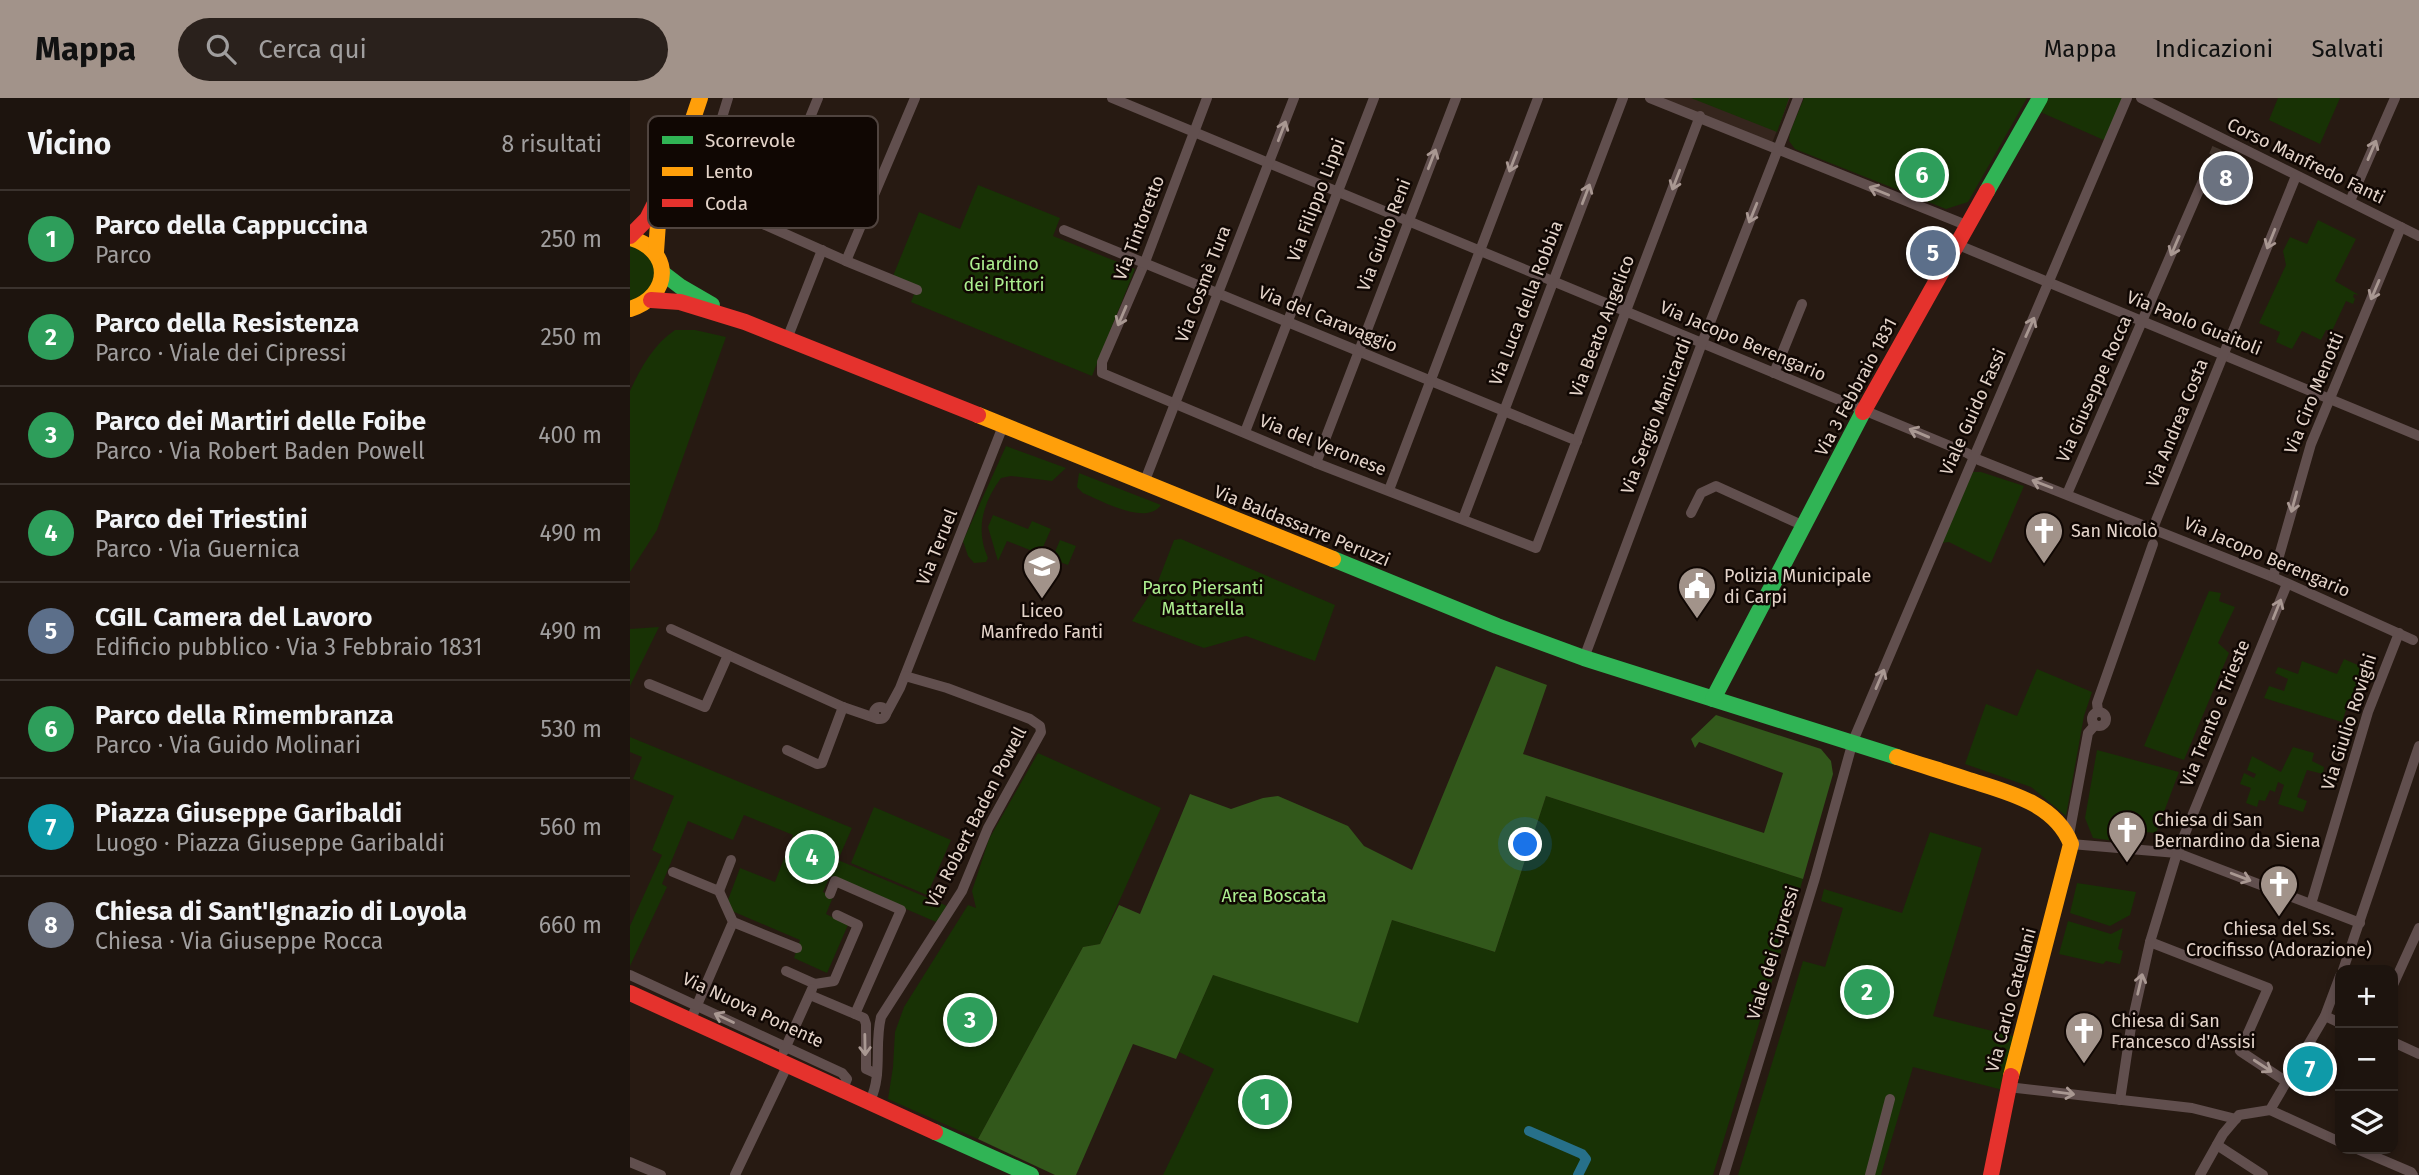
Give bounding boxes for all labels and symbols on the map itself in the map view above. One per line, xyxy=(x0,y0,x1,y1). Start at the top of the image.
street label: Corso Manfredo Fanti xyxy=(2223,113,2389,209)
legend xyxy=(648,116,878,228)
one-way arrow xyxy=(1277,120,1289,142)
text: Scorrevole xyxy=(705,129,796,152)
street label: Via Filippo Lippi xyxy=(1282,135,1350,265)
one-way arrow xyxy=(2366,139,2379,161)
one-way arrow xyxy=(1427,149,1440,171)
pin: 6 xyxy=(1899,149,1945,201)
one-way arrow xyxy=(1506,150,1519,172)
pin: 8 xyxy=(2203,152,2249,204)
text: Lento xyxy=(705,160,753,183)
one-way arrow xyxy=(1668,169,1681,190)
street label: Via Tintoretto xyxy=(1109,172,1169,284)
street label: Via Guido Reni xyxy=(1352,176,1416,294)
one-way arrow xyxy=(1869,183,1891,196)
one-way arrow xyxy=(1581,184,1593,206)
text: Coda xyxy=(705,192,748,215)
one-way arrow xyxy=(1746,202,1759,223)
street label: Via Luca della Robbia xyxy=(1484,217,1568,389)
street label: Via Cosmè Tura xyxy=(1171,222,1235,346)
pin: 5 xyxy=(1910,227,1956,279)
one-way arrow xyxy=(2263,228,2276,250)
one-way arrow xyxy=(2168,234,2181,256)
street label: Via Beato Angelico xyxy=(1565,252,1639,400)
park label: Giardino dei Pittori xyxy=(963,253,1045,296)
one-way arrow xyxy=(2368,279,2381,301)
street label: Via del Caravaggio xyxy=(1255,281,1401,357)
street label: Via Paolo Guaitoli xyxy=(2123,286,2265,360)
street label: Via Jacopo Berengario xyxy=(1657,296,1829,386)
one-way arrow xyxy=(1115,304,1128,326)
street label: Via Giuseppe Rocca xyxy=(2052,312,2136,466)
street label: Via 3 Febbraio 1831 xyxy=(1810,314,1902,460)
one-way arrow xyxy=(2024,316,2037,338)
street label: Via Ciro Menotti xyxy=(2280,329,2348,457)
street label: Via Sergio Manicardi xyxy=(1616,335,1696,497)
street label: Viale Guido Fassi xyxy=(1935,345,2011,479)
street label: Via Andrea Costa xyxy=(2141,356,2213,490)
street label: Via del Veronese xyxy=(1256,409,1390,481)
one-way arrow xyxy=(1908,425,1930,438)
one-way arrow xyxy=(2031,477,2053,490)
street label: Via Baldassarre Peruzzi xyxy=(1211,481,1393,571)
one-way arrow xyxy=(2286,491,2299,513)
street label: Via Teruel xyxy=(912,506,962,588)
church icon: San Nicolò xyxy=(2023,510,2065,565)
street label: Via Jacopo Berengario xyxy=(2181,512,2353,602)
place label: San Nicolò xyxy=(2071,520,2158,542)
school or university icon: Liceo Manfredo Fanti xyxy=(1021,545,1063,600)
public building icon: Polizia Municipale di Carpi xyxy=(1676,565,1718,620)
place label: Polizia Municipale di Carpi xyxy=(1724,565,1871,608)
park label: Parco Piersanti Mattarella xyxy=(1142,577,1264,620)
one-way arrow xyxy=(2271,599,2284,620)
place label: Liceo Manfredo Fanti xyxy=(981,600,1103,643)
street label: Via Trento e Trieste xyxy=(2176,636,2254,790)
street label: Via Giulio Rovighi xyxy=(2317,651,2381,793)
one-way arrow xyxy=(1874,668,1887,690)
street label: Via Robert Baden Powell xyxy=(921,723,1031,911)
church icon: Chiesa di San Bernardino da Siena xyxy=(2106,809,2148,864)
place label: Chiesa di San Bernardino da Siena xyxy=(2154,809,2320,852)
your location xyxy=(1508,827,1542,861)
pin: 4 xyxy=(789,831,835,883)
church icon: Chiesa del Ss. Crocifisso (Adorazione) xyxy=(2258,863,2300,918)
one-way arrow xyxy=(2229,872,2251,885)
street label: Viale dei Cipressi xyxy=(1742,883,1804,1023)
park label: Area Boscata xyxy=(1221,885,1327,907)
place label: Chiesa del Ss. Crocifisso (Adorazione) xyxy=(2186,918,2372,961)
street label: Via Carlo Catellani xyxy=(1981,926,2041,1074)
pin: 2 xyxy=(1844,966,1890,1018)
street label: Via Nuova Ponente xyxy=(679,968,827,1052)
one-way arrow xyxy=(2134,973,2148,996)
pin: 3 xyxy=(947,994,993,1046)
church icon: Chiesa di San Francesco d'Assisi xyxy=(2063,1010,2105,1065)
place label: Chiesa di San Francesco d'Assisi xyxy=(2111,1010,2256,1053)
one-way arrow xyxy=(714,1011,735,1024)
one-way arrow xyxy=(858,1033,872,1056)
pin: 7 xyxy=(2287,1043,2333,1095)
one-way arrow xyxy=(2253,1060,2273,1074)
pin: 1 xyxy=(1242,1076,1288,1128)
one-way arrow xyxy=(2052,1087,2075,1100)

